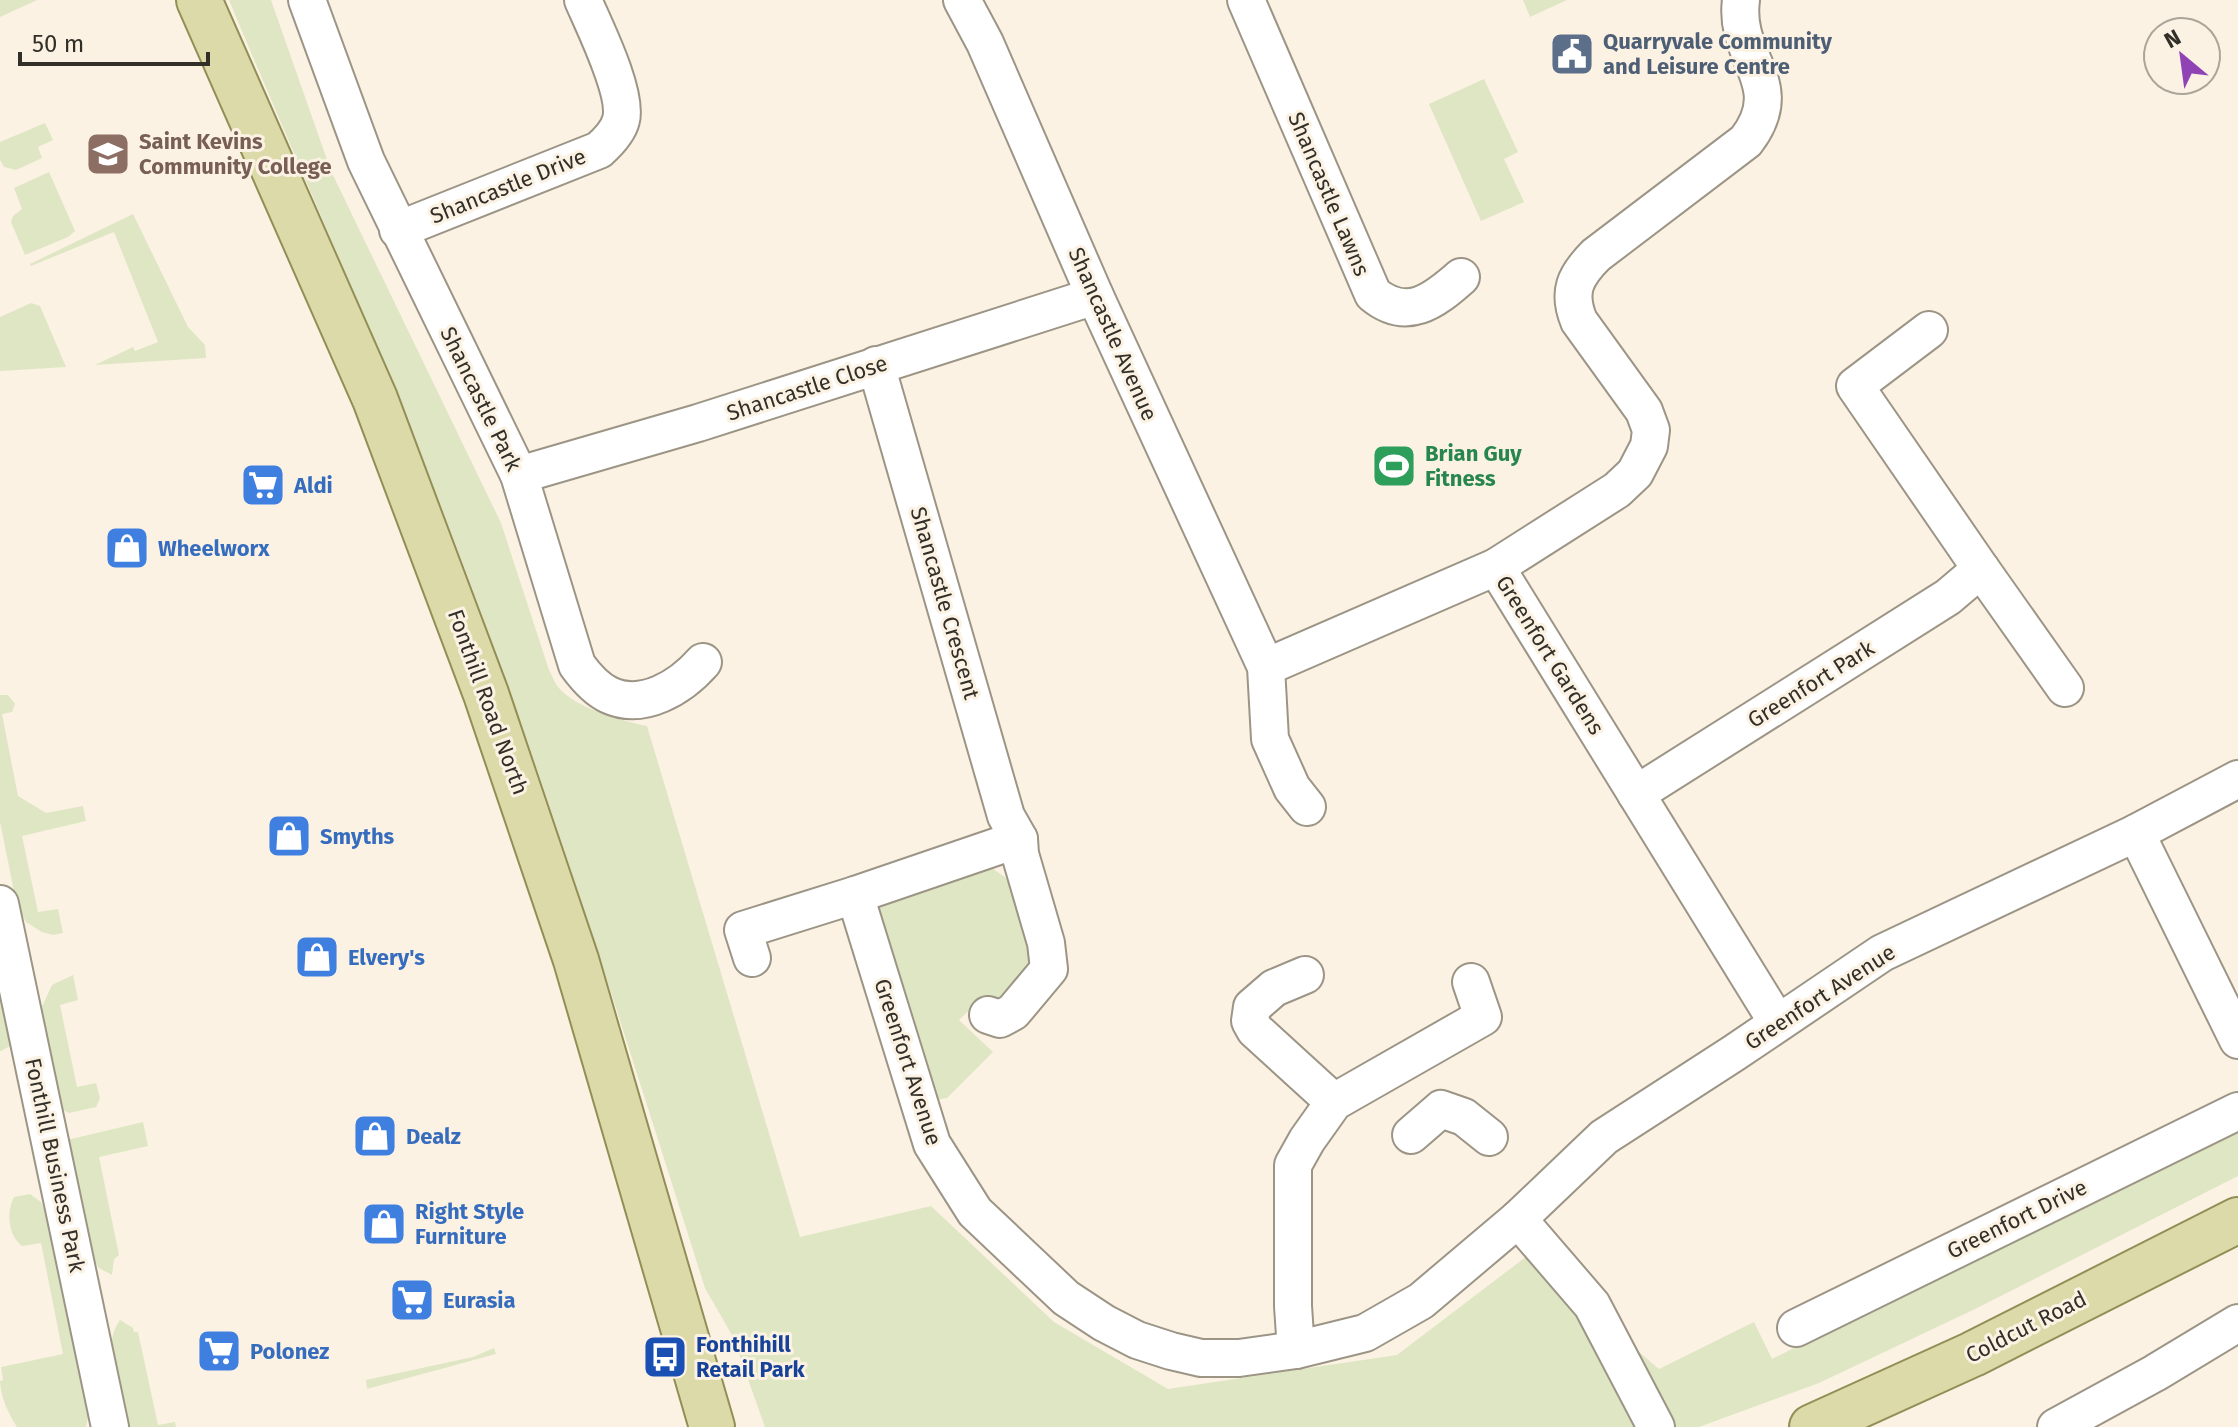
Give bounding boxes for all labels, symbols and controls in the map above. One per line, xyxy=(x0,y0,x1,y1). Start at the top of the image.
scale bar xyxy=(20,16,208,66)
north arrow xyxy=(2142,16,2222,96)
text: N xyxy=(2160,24,2185,54)
place label: Quarryvale Community and Leisure Centre xyxy=(1603,28,1832,80)
text: 50 m xyxy=(32,30,84,58)
public building icon: Quarryvale Community and Leisure Centre xyxy=(1548,30,1596,78)
street label: Shancastle Lawns xyxy=(1282,108,1376,280)
place label: Saint Kevins Community College xyxy=(139,128,332,180)
school or university icon: Saint Kevins Community College xyxy=(84,130,132,178)
street label: Shancastle Drive xyxy=(426,142,590,230)
street label: Shancastle Avenue xyxy=(1063,243,1163,425)
street label: Shancastle Park xyxy=(434,322,528,476)
street label: Shancastle Close xyxy=(723,349,891,427)
place label: Brian Guy Fitness xyxy=(1425,440,1522,492)
sports icon: Brian Guy Fitness xyxy=(1370,442,1418,490)
supermarket icon: Aldi xyxy=(239,461,287,509)
place label: Aldi xyxy=(293,472,333,499)
street label: Shancastle Crescent xyxy=(905,504,985,702)
shop icon: Wheelworx xyxy=(103,524,151,572)
place label: Wheelworx xyxy=(158,535,270,562)
street label: Greenfort Gardens xyxy=(1490,570,1610,740)
street label: Fonthill Road North xyxy=(442,606,534,798)
street label: Greenfort Park xyxy=(1743,634,1880,734)
shop icon: Smyths xyxy=(265,812,313,860)
place label: Smyths xyxy=(320,823,395,850)
shop icon: Elvery's xyxy=(293,933,341,981)
street label: Greenfort Avenue xyxy=(1740,938,1900,1056)
place label: Elvery's xyxy=(348,944,425,971)
street label: Greenfort Avenue xyxy=(868,975,948,1149)
street label: Fonthill Business Park xyxy=(19,1055,91,1275)
shop icon: Dealz xyxy=(351,1112,399,1160)
place label: Dealz xyxy=(406,1123,461,1150)
street label: Greenfort Drive xyxy=(1943,1173,2091,1265)
place label: Right Style Furniture xyxy=(415,1198,524,1250)
shop icon: Right Style Furniture xyxy=(360,1200,408,1248)
supermarket icon: Eurasia xyxy=(388,1276,436,1324)
street label: Coldcut Road xyxy=(1961,1285,2091,1369)
place label: Eurasia xyxy=(443,1287,516,1314)
supermarket icon: Polonez xyxy=(195,1327,243,1375)
place label: Fonthihill Retail Park xyxy=(696,1331,806,1383)
bus stop icon: Fonthihill Retail Park xyxy=(641,1333,689,1381)
place label: Polonez xyxy=(250,1338,329,1365)

